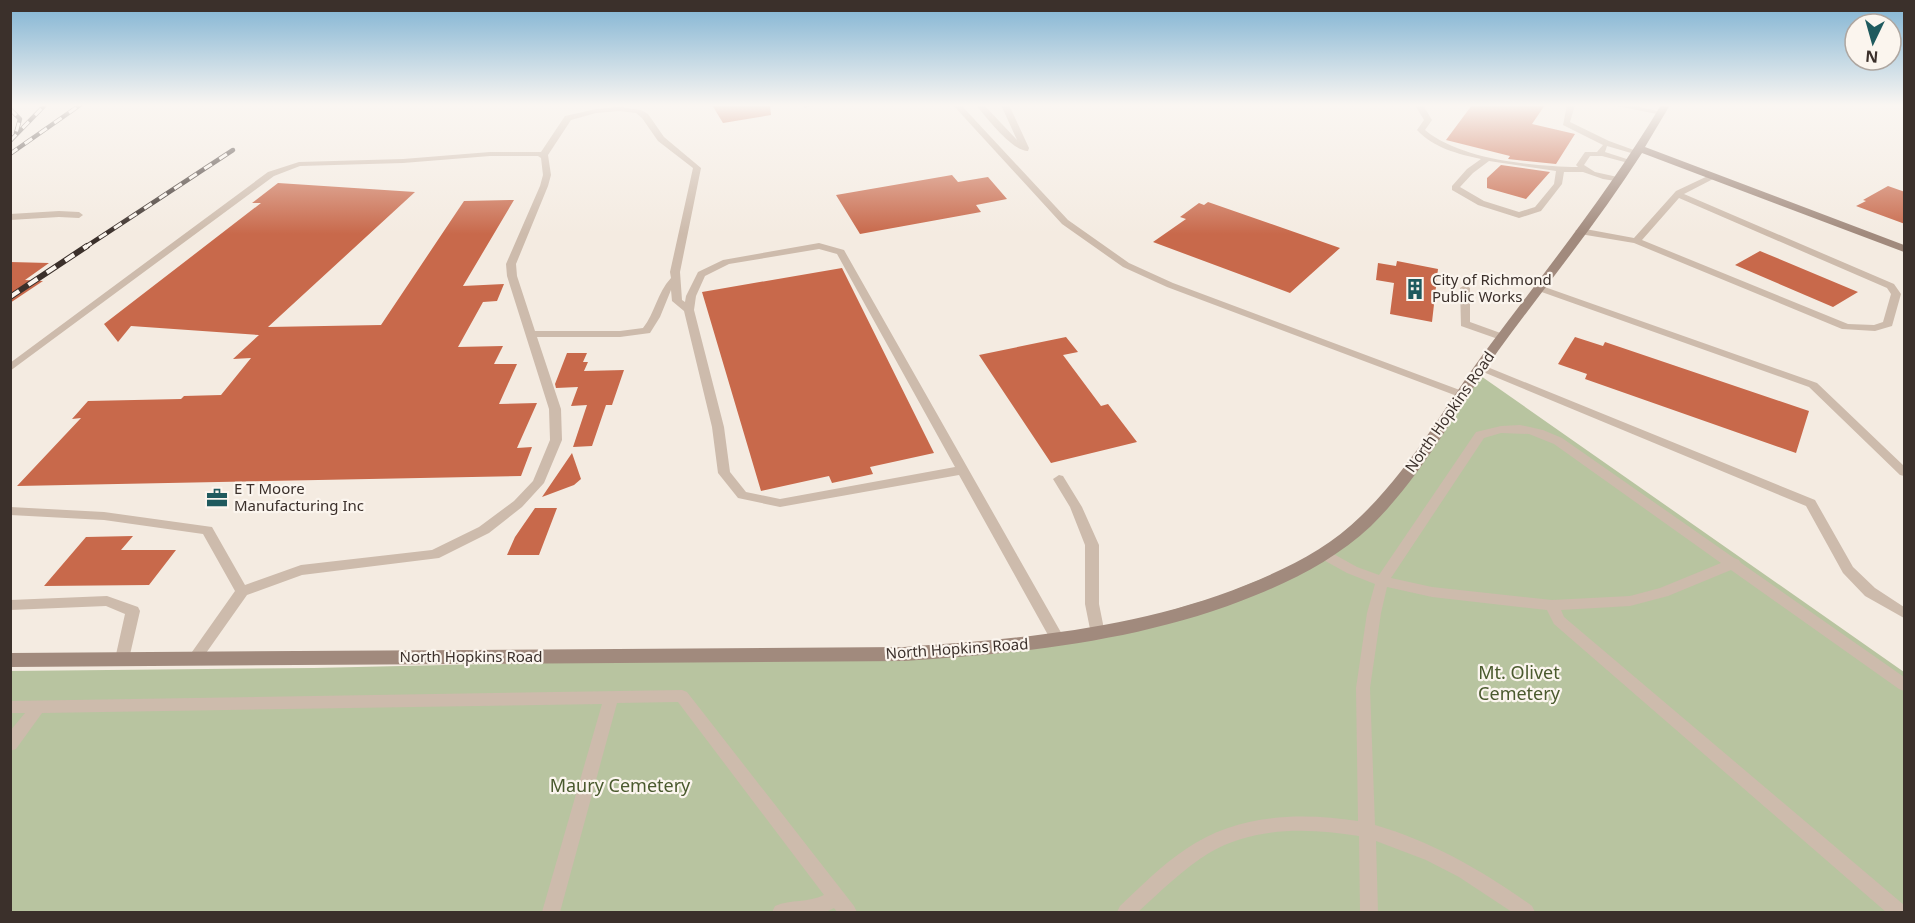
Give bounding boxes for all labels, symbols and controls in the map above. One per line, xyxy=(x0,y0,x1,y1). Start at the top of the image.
north arrow xyxy=(1843,12,1903,72)
text: N xyxy=(1864,45,1879,68)
place label: City of Richmond Public Works xyxy=(1432,269,1552,306)
building icon: City of Richmond Public Works xyxy=(1403,277,1427,301)
street label: North Hopkins Road xyxy=(1400,347,1498,476)
place label: E T Moore Manufacturing Inc xyxy=(234,478,364,515)
office icon: E T Moore Manufacturing Inc xyxy=(205,486,229,510)
street label: North Hopkins Road xyxy=(885,633,1029,663)
street label: North Hopkins Road xyxy=(400,646,542,666)
park label: Mt. Olivet Cemetery xyxy=(1478,660,1561,705)
park label: Maury Cemetery xyxy=(550,773,691,797)

